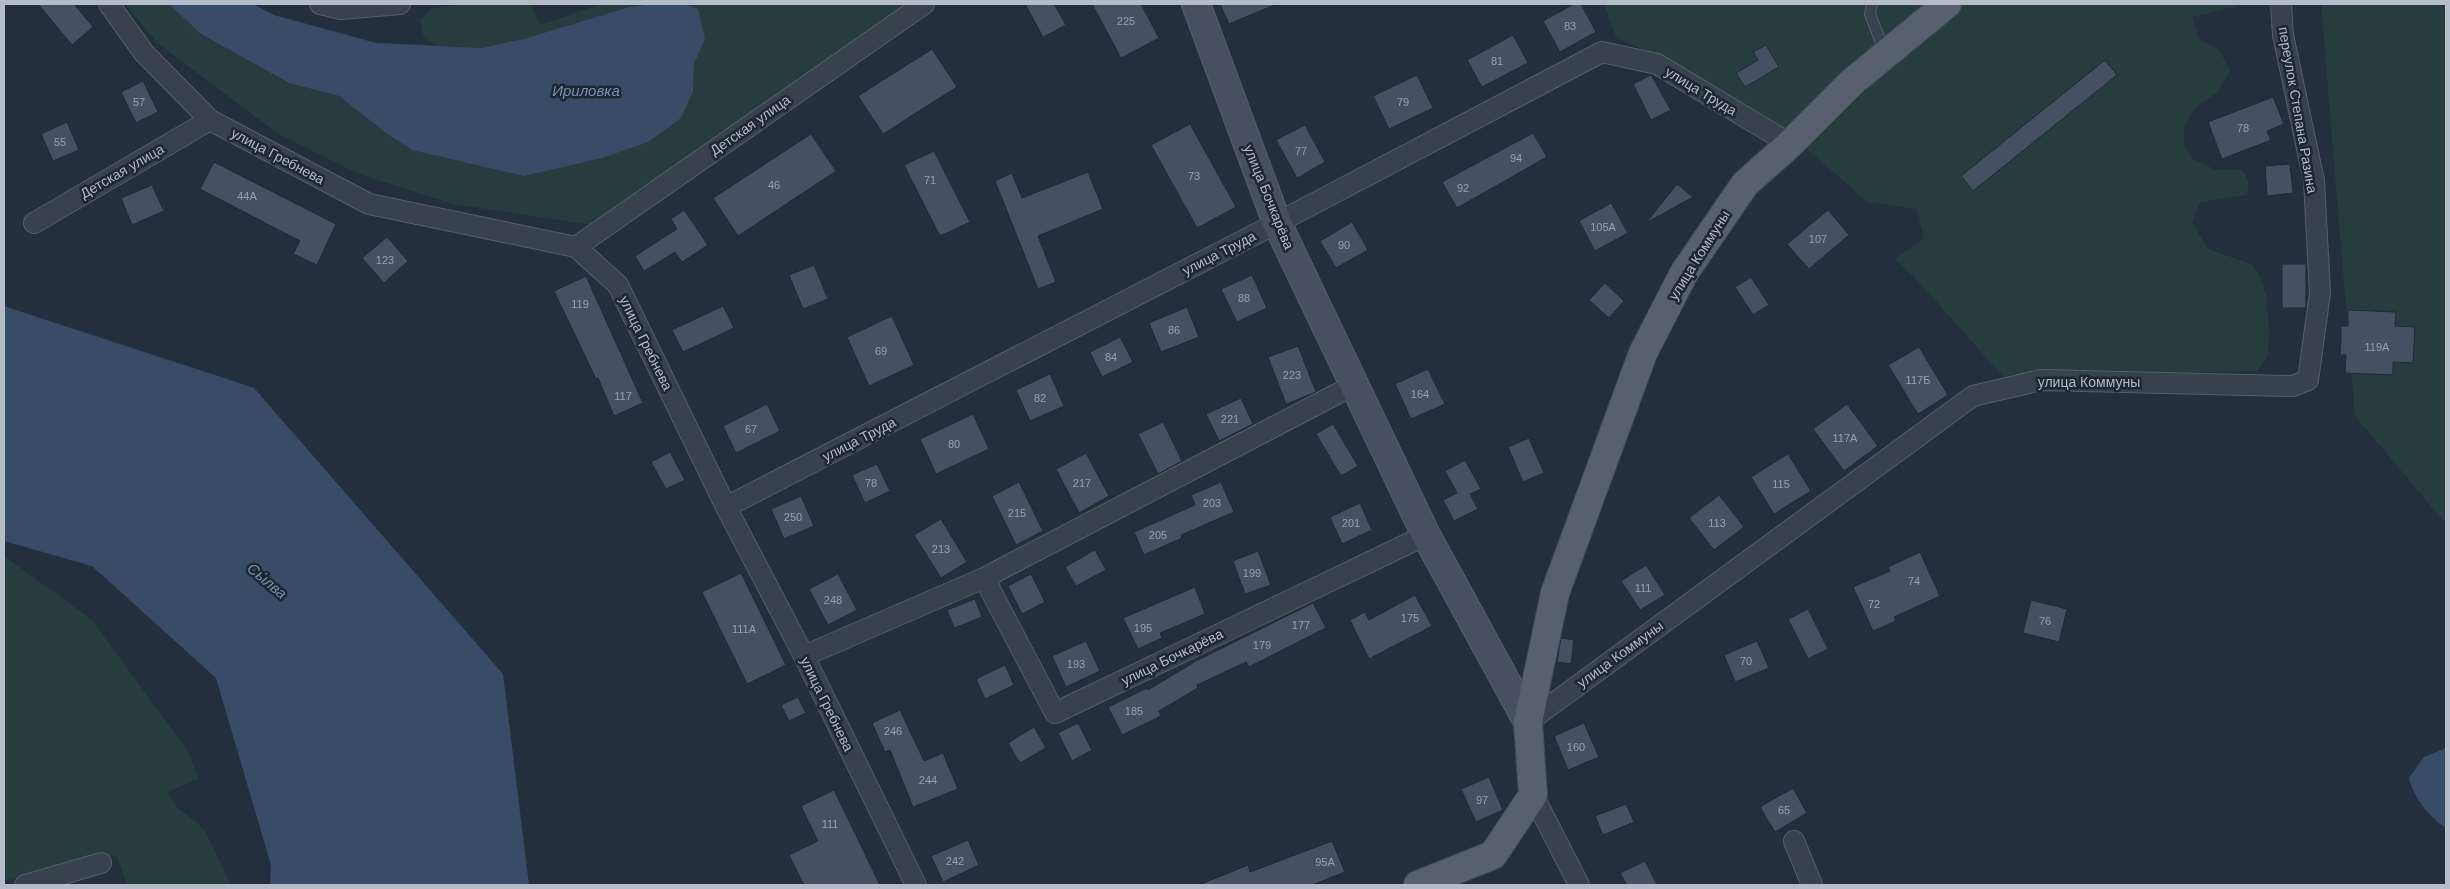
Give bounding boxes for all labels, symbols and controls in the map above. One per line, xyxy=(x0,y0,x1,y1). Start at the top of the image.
house number: 225 xyxy=(1117,15,1135,27)
house number: 83 xyxy=(1564,20,1576,32)
street label: переулок Степана Разина xyxy=(2275,25,2321,195)
house number: 81 xyxy=(1491,55,1503,67)
street label: улица Труда xyxy=(1662,63,1740,119)
water label: Ириловка xyxy=(552,82,620,99)
street label: Детская улица xyxy=(707,91,793,159)
house number: 57 xyxy=(133,96,145,108)
house number: 79 xyxy=(1397,96,1409,108)
house number: 78 xyxy=(2237,122,2249,134)
street label: улица Гребнева xyxy=(229,125,327,187)
house number: 55 xyxy=(54,136,66,148)
street label: Детская улица xyxy=(77,140,167,201)
street label: улица Бочкарёва xyxy=(1241,142,1297,252)
house number: 77 xyxy=(1295,145,1307,157)
house number: 94 xyxy=(1510,152,1522,164)
house number: 73 xyxy=(1188,170,1200,182)
house number: 71 xyxy=(924,174,936,186)
house number: 46 xyxy=(768,179,780,191)
house number: 92 xyxy=(1457,182,1469,194)
house number: 44А xyxy=(237,190,257,202)
street label: улица Коммуны xyxy=(1665,207,1733,303)
house number: 105А xyxy=(1590,221,1617,233)
street label: улица Труда xyxy=(1180,228,1259,278)
house number: 107 xyxy=(1809,233,1827,245)
house number: 90 xyxy=(1338,239,1350,251)
house number: 123 xyxy=(376,254,394,266)
house number: 88 xyxy=(1238,292,1250,304)
street label: улица Гребнева xyxy=(616,293,676,393)
house number: 119 xyxy=(571,298,589,310)
house number: 86 xyxy=(1168,324,1180,336)
house number: 119А xyxy=(2365,341,2390,353)
house number: 69 xyxy=(875,345,887,357)
house number: 84 xyxy=(1105,351,1117,363)
house number: 223 xyxy=(1283,369,1301,381)
house number: 117Б xyxy=(1906,374,1930,386)
street label: улица Коммуны xyxy=(2038,374,2140,390)
house number: 164 xyxy=(1411,388,1429,400)
house number: 117 xyxy=(614,390,632,402)
house number: 82 xyxy=(1034,392,1046,404)
house number: 221 xyxy=(1221,413,1239,425)
street label: улица Труда xyxy=(820,414,899,464)
house number: 67 xyxy=(745,423,757,435)
house number: 117А xyxy=(1833,432,1858,444)
house number: 80 xyxy=(948,438,960,450)
house number: 78 xyxy=(865,477,877,489)
house number: 217 xyxy=(1073,477,1091,489)
house number: 115 xyxy=(1772,478,1790,490)
house number: 203 xyxy=(1203,497,1221,509)
house number: 215 xyxy=(1008,507,1026,519)
house number: 250 xyxy=(784,511,802,523)
house number: 201 xyxy=(1342,517,1360,529)
house number: 113 xyxy=(1708,517,1726,529)
house number: 205 xyxy=(1149,529,1167,541)
house number: 213 xyxy=(932,543,950,555)
water label: Сы́лва xyxy=(244,559,290,602)
house number: 199 xyxy=(1243,567,1261,579)
house number: 74 xyxy=(1908,575,1920,587)
house number: 111 xyxy=(1635,582,1651,594)
house number: 248 xyxy=(824,594,842,606)
house number: 72 xyxy=(1868,598,1880,610)
house number: 175 xyxy=(1401,612,1419,624)
house number: 76 xyxy=(2039,615,2051,627)
street label: улица Коммуны xyxy=(1574,617,1666,691)
house number: 177 xyxy=(1292,619,1310,631)
house number: 195 xyxy=(1134,622,1152,634)
house number: 111А xyxy=(732,623,757,635)
street label: улица Бочкарёва xyxy=(1119,625,1226,689)
house number: 179 xyxy=(1253,639,1271,651)
street label: улица Гребнева xyxy=(797,654,857,754)
house number: 70 xyxy=(1740,655,1752,667)
house number: 193 xyxy=(1067,658,1085,670)
house number: 185 xyxy=(1125,705,1143,717)
house number: 246 xyxy=(884,725,902,737)
house number: 160 xyxy=(1567,741,1585,753)
house number: 244 xyxy=(919,774,937,786)
house number: 97 xyxy=(1476,794,1488,806)
house number: 65 xyxy=(1778,804,1790,816)
house number: 111 xyxy=(822,818,838,830)
house number: 242 xyxy=(946,855,964,867)
house number: 95А xyxy=(1315,856,1335,868)

